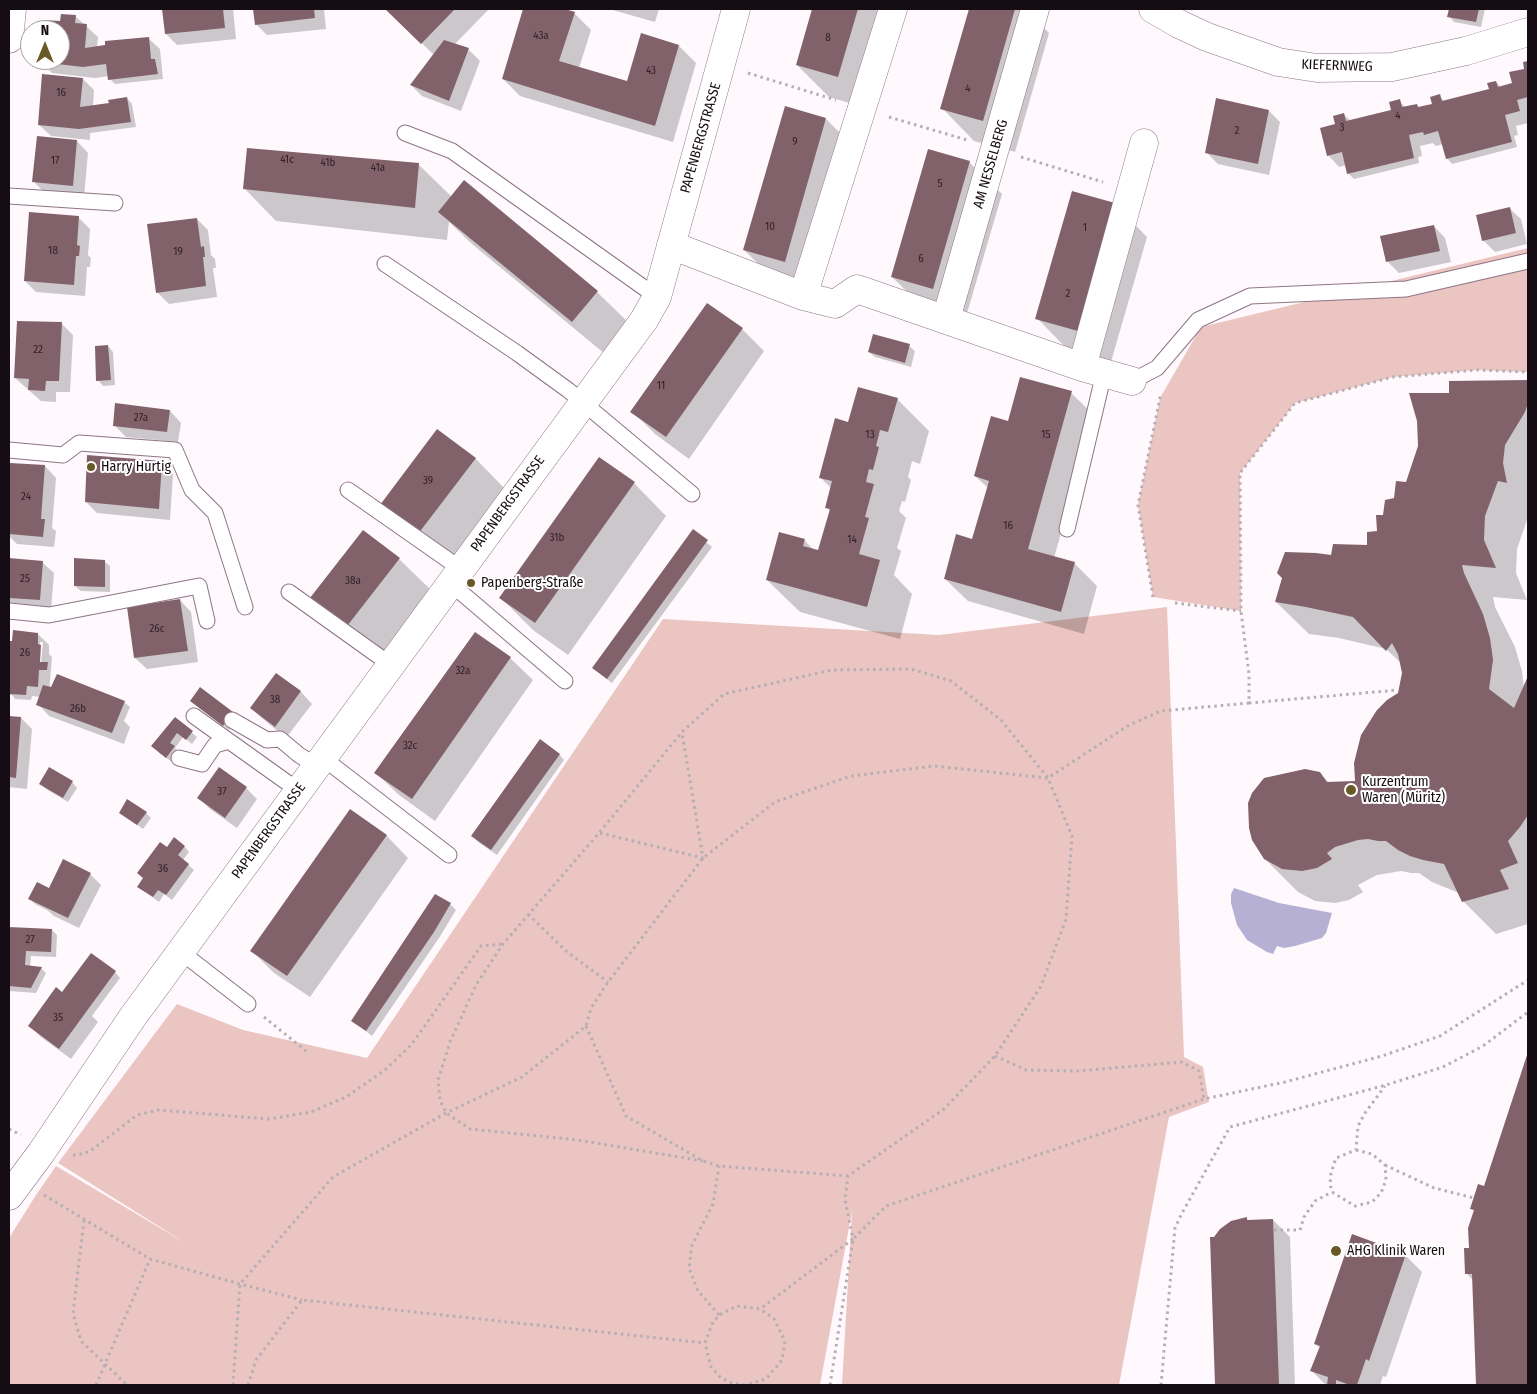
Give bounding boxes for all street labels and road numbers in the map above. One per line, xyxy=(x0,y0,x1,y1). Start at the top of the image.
street label: KIEFERNWEG xyxy=(1301,56,1373,76)
street label: PAPENBERGSTRASSE xyxy=(677,81,725,195)
street label: AM NESSELBERG xyxy=(970,118,1012,210)
street label: PAPENBERGSTRASSE xyxy=(468,453,548,555)
street label: PAPENBERGSTRASSE xyxy=(229,780,309,882)

